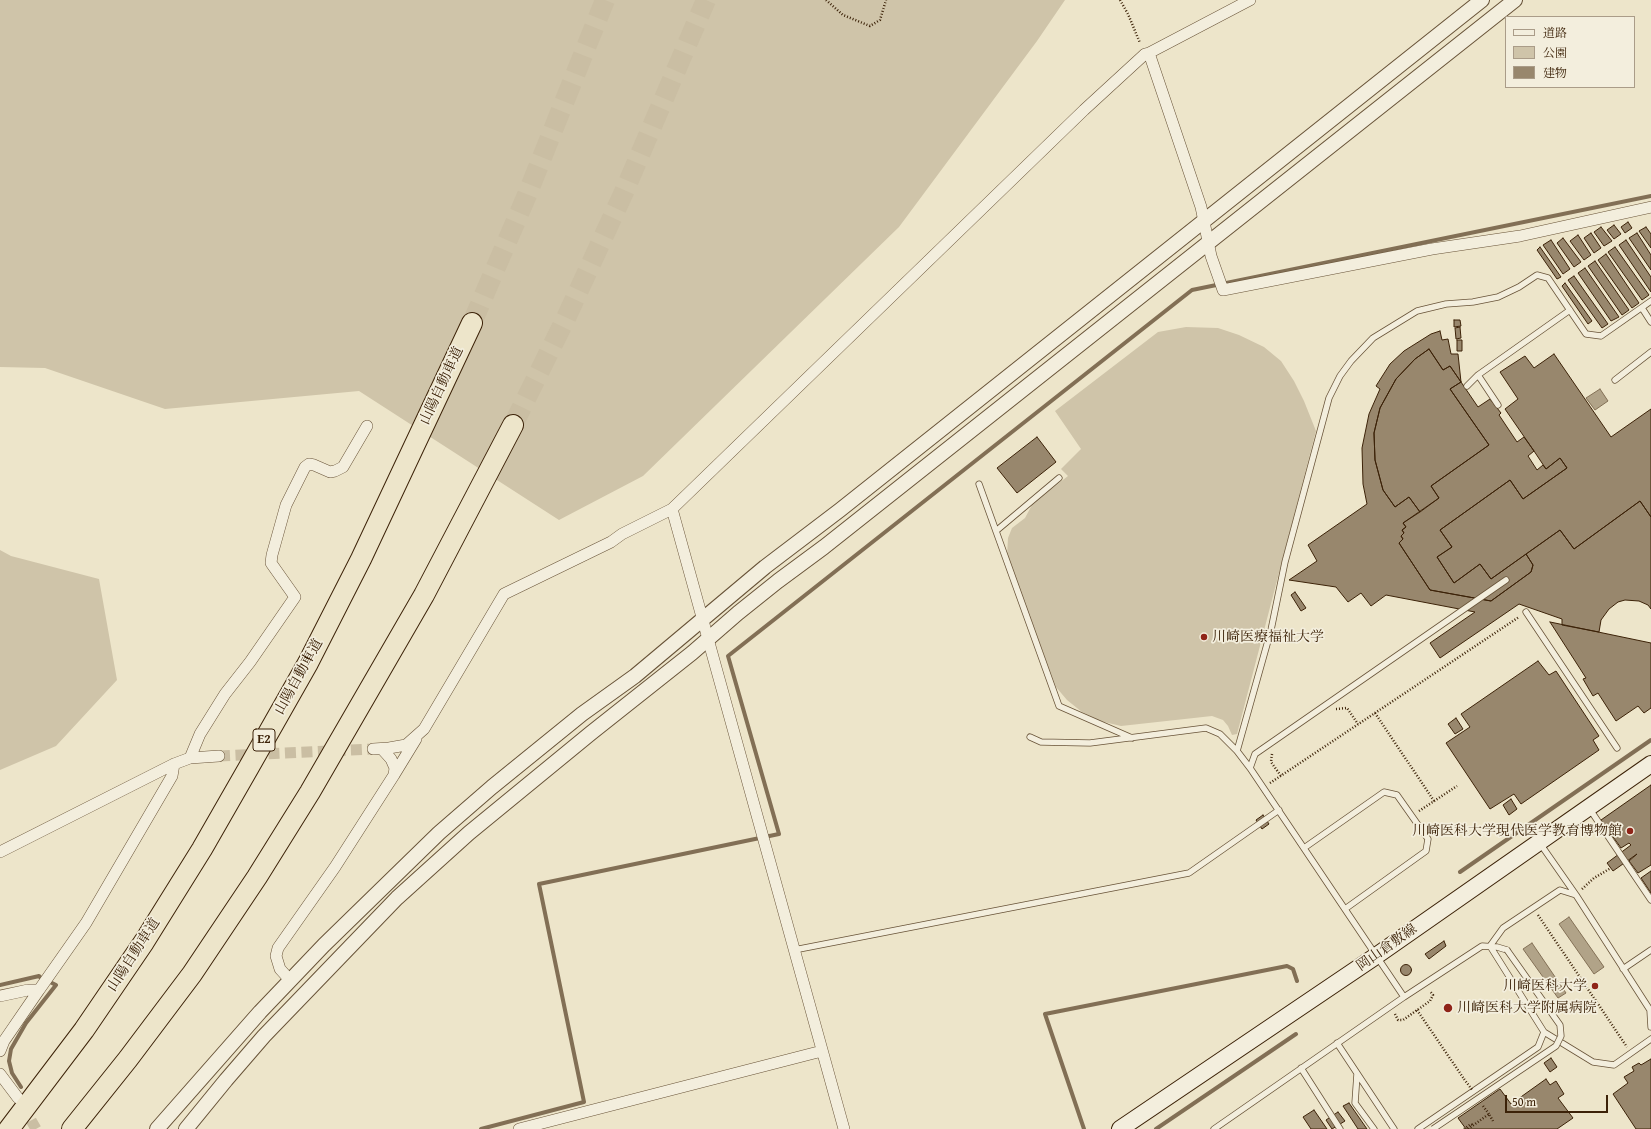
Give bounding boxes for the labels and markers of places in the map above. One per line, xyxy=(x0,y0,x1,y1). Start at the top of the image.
place label: 川崎医療福祉大学 xyxy=(1212,629,1324,645)
marker: 川崎医療福祉大学 xyxy=(1199,632,1209,642)
place label: 川崎医科大学現代医学教育博物館 xyxy=(1412,823,1622,839)
marker: 川崎医科大学現代医学教育博物館 xyxy=(1625,826,1635,836)
place label: 川崎医科大学 xyxy=(1503,978,1587,994)
marker: 川崎医科大学 xyxy=(1590,981,1600,991)
place label: 川崎医科大学附属病院 xyxy=(1457,1000,1597,1016)
marker: 川崎医科大学附属病院 xyxy=(1442,1002,1454,1014)

